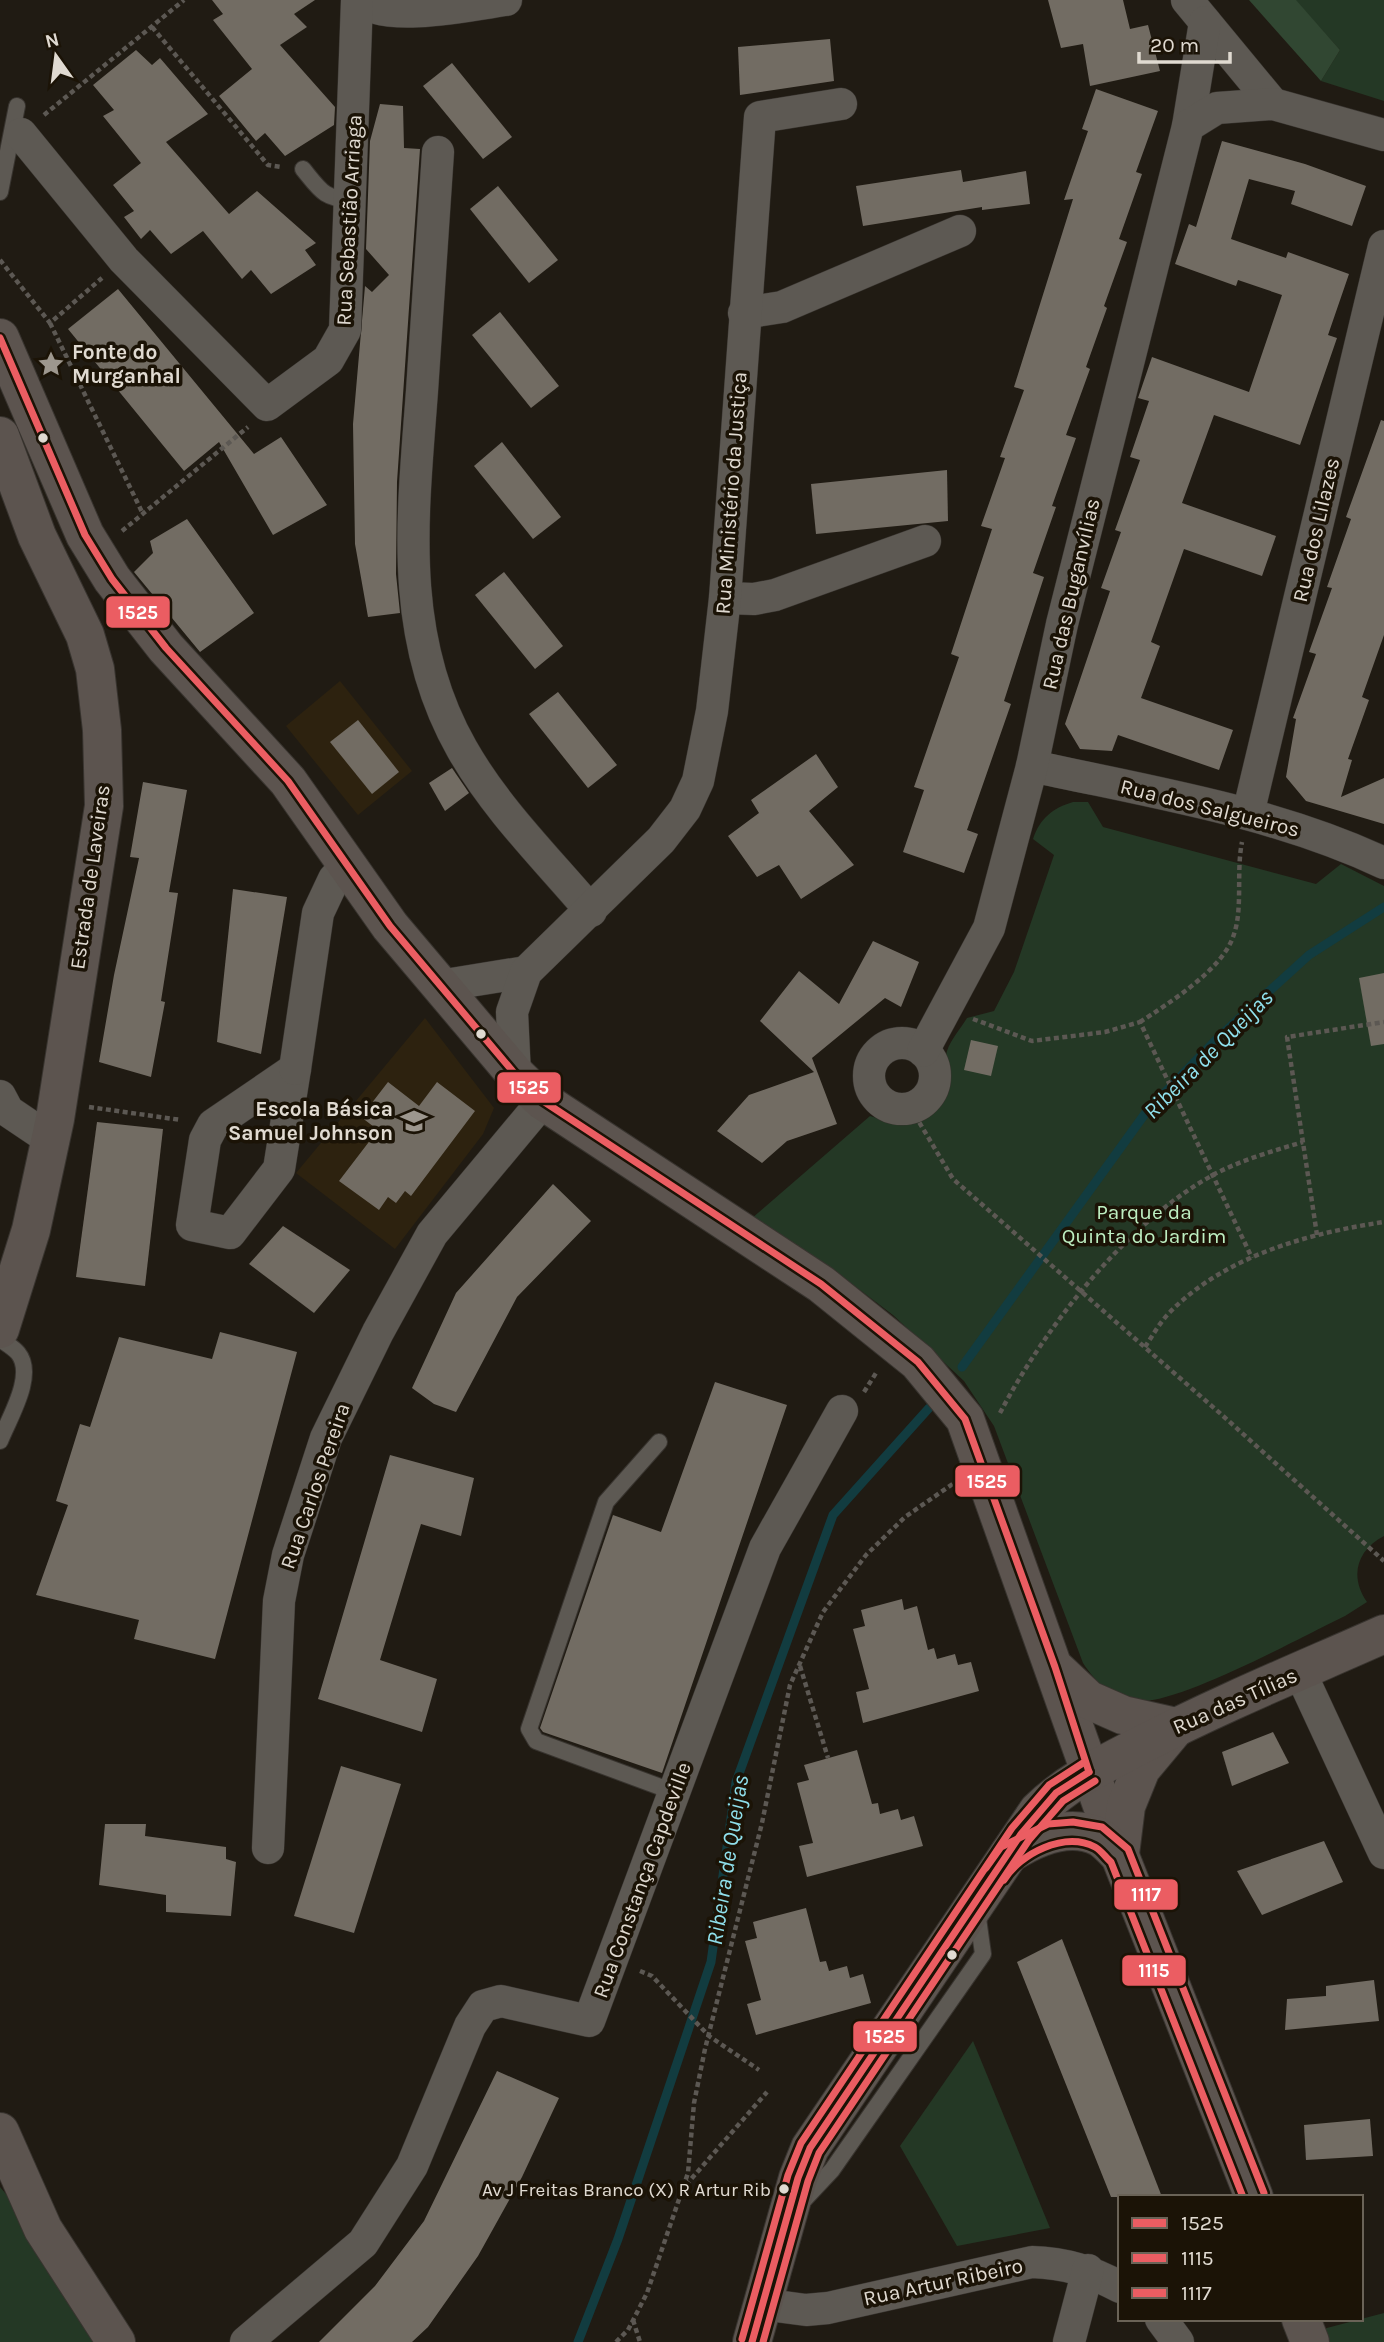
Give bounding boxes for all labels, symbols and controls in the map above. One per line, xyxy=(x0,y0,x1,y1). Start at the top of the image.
north arrow xyxy=(21,21,91,91)
scale bar xyxy=(1139,21,1230,65)
text: N xyxy=(43,28,61,53)
text: 20 m xyxy=(1150,33,1199,57)
street label: Rua Sebastião Arriaga xyxy=(331,114,367,326)
place label: Fonte do Murganhal xyxy=(72,340,181,388)
place icon: Fonte do Murganhal xyxy=(36,349,66,379)
street label: Rua Ministério da Justiça xyxy=(711,371,751,615)
unlabelled marker xyxy=(36,431,50,445)
street label: Rua dos Lilazes xyxy=(1288,456,1344,604)
street label: Rua das Buganvílias xyxy=(1037,496,1105,692)
line badge: 1525 xyxy=(105,595,171,629)
text: 1525 xyxy=(118,602,158,624)
street label: Rua dos Salgueiros xyxy=(1118,774,1302,842)
street label: Estrada de Laveiras xyxy=(65,783,115,971)
water label: Ribeira de Queijas xyxy=(1138,984,1279,1125)
unlabelled marker xyxy=(474,1027,488,1041)
line badge: 1525 xyxy=(496,1071,562,1104)
text: 1525 xyxy=(509,1077,549,1099)
place label: Escola Básica Samuel Johnson xyxy=(228,1097,393,1145)
school or university icon: Escola Básica Samuel Johnson xyxy=(399,1106,429,1136)
park label: Parque da Quinta do Jardim xyxy=(1062,1200,1226,1248)
street label: Rua Carlos Pereira xyxy=(275,1400,355,1572)
line badge: 1525 xyxy=(954,1464,1021,1498)
text: 1525 xyxy=(967,1471,1007,1493)
street label: Rua das Tílias xyxy=(1169,1663,1301,1739)
street label: Rua Constança Capdeville xyxy=(588,1759,696,2001)
water label: Ribeira de Queijas xyxy=(701,1773,754,1947)
line badge: 1117 xyxy=(1113,1878,1179,1911)
text: 1117 xyxy=(1131,1884,1161,1906)
unlabelled marker xyxy=(945,1948,959,1962)
line badge: 1115 xyxy=(1121,1954,1187,1987)
text: 1115 xyxy=(1138,1960,1170,1982)
line badge: 1525 xyxy=(852,2020,918,2053)
text: 1525 xyxy=(865,2026,905,2048)
place label: Av J Freitas Branco (X) R Artur Rib xyxy=(482,2179,771,2201)
marker: Av J Freitas Branco (X) R Artur Rib xyxy=(777,2182,791,2196)
legend xyxy=(1118,2195,1363,2321)
text: 1525 xyxy=(1181,2211,1224,2235)
text: 1115 xyxy=(1181,2246,1214,2270)
street label: Rua Artur Ribeiro xyxy=(861,2253,1025,2311)
text: 1117 xyxy=(1181,2281,1212,2305)

